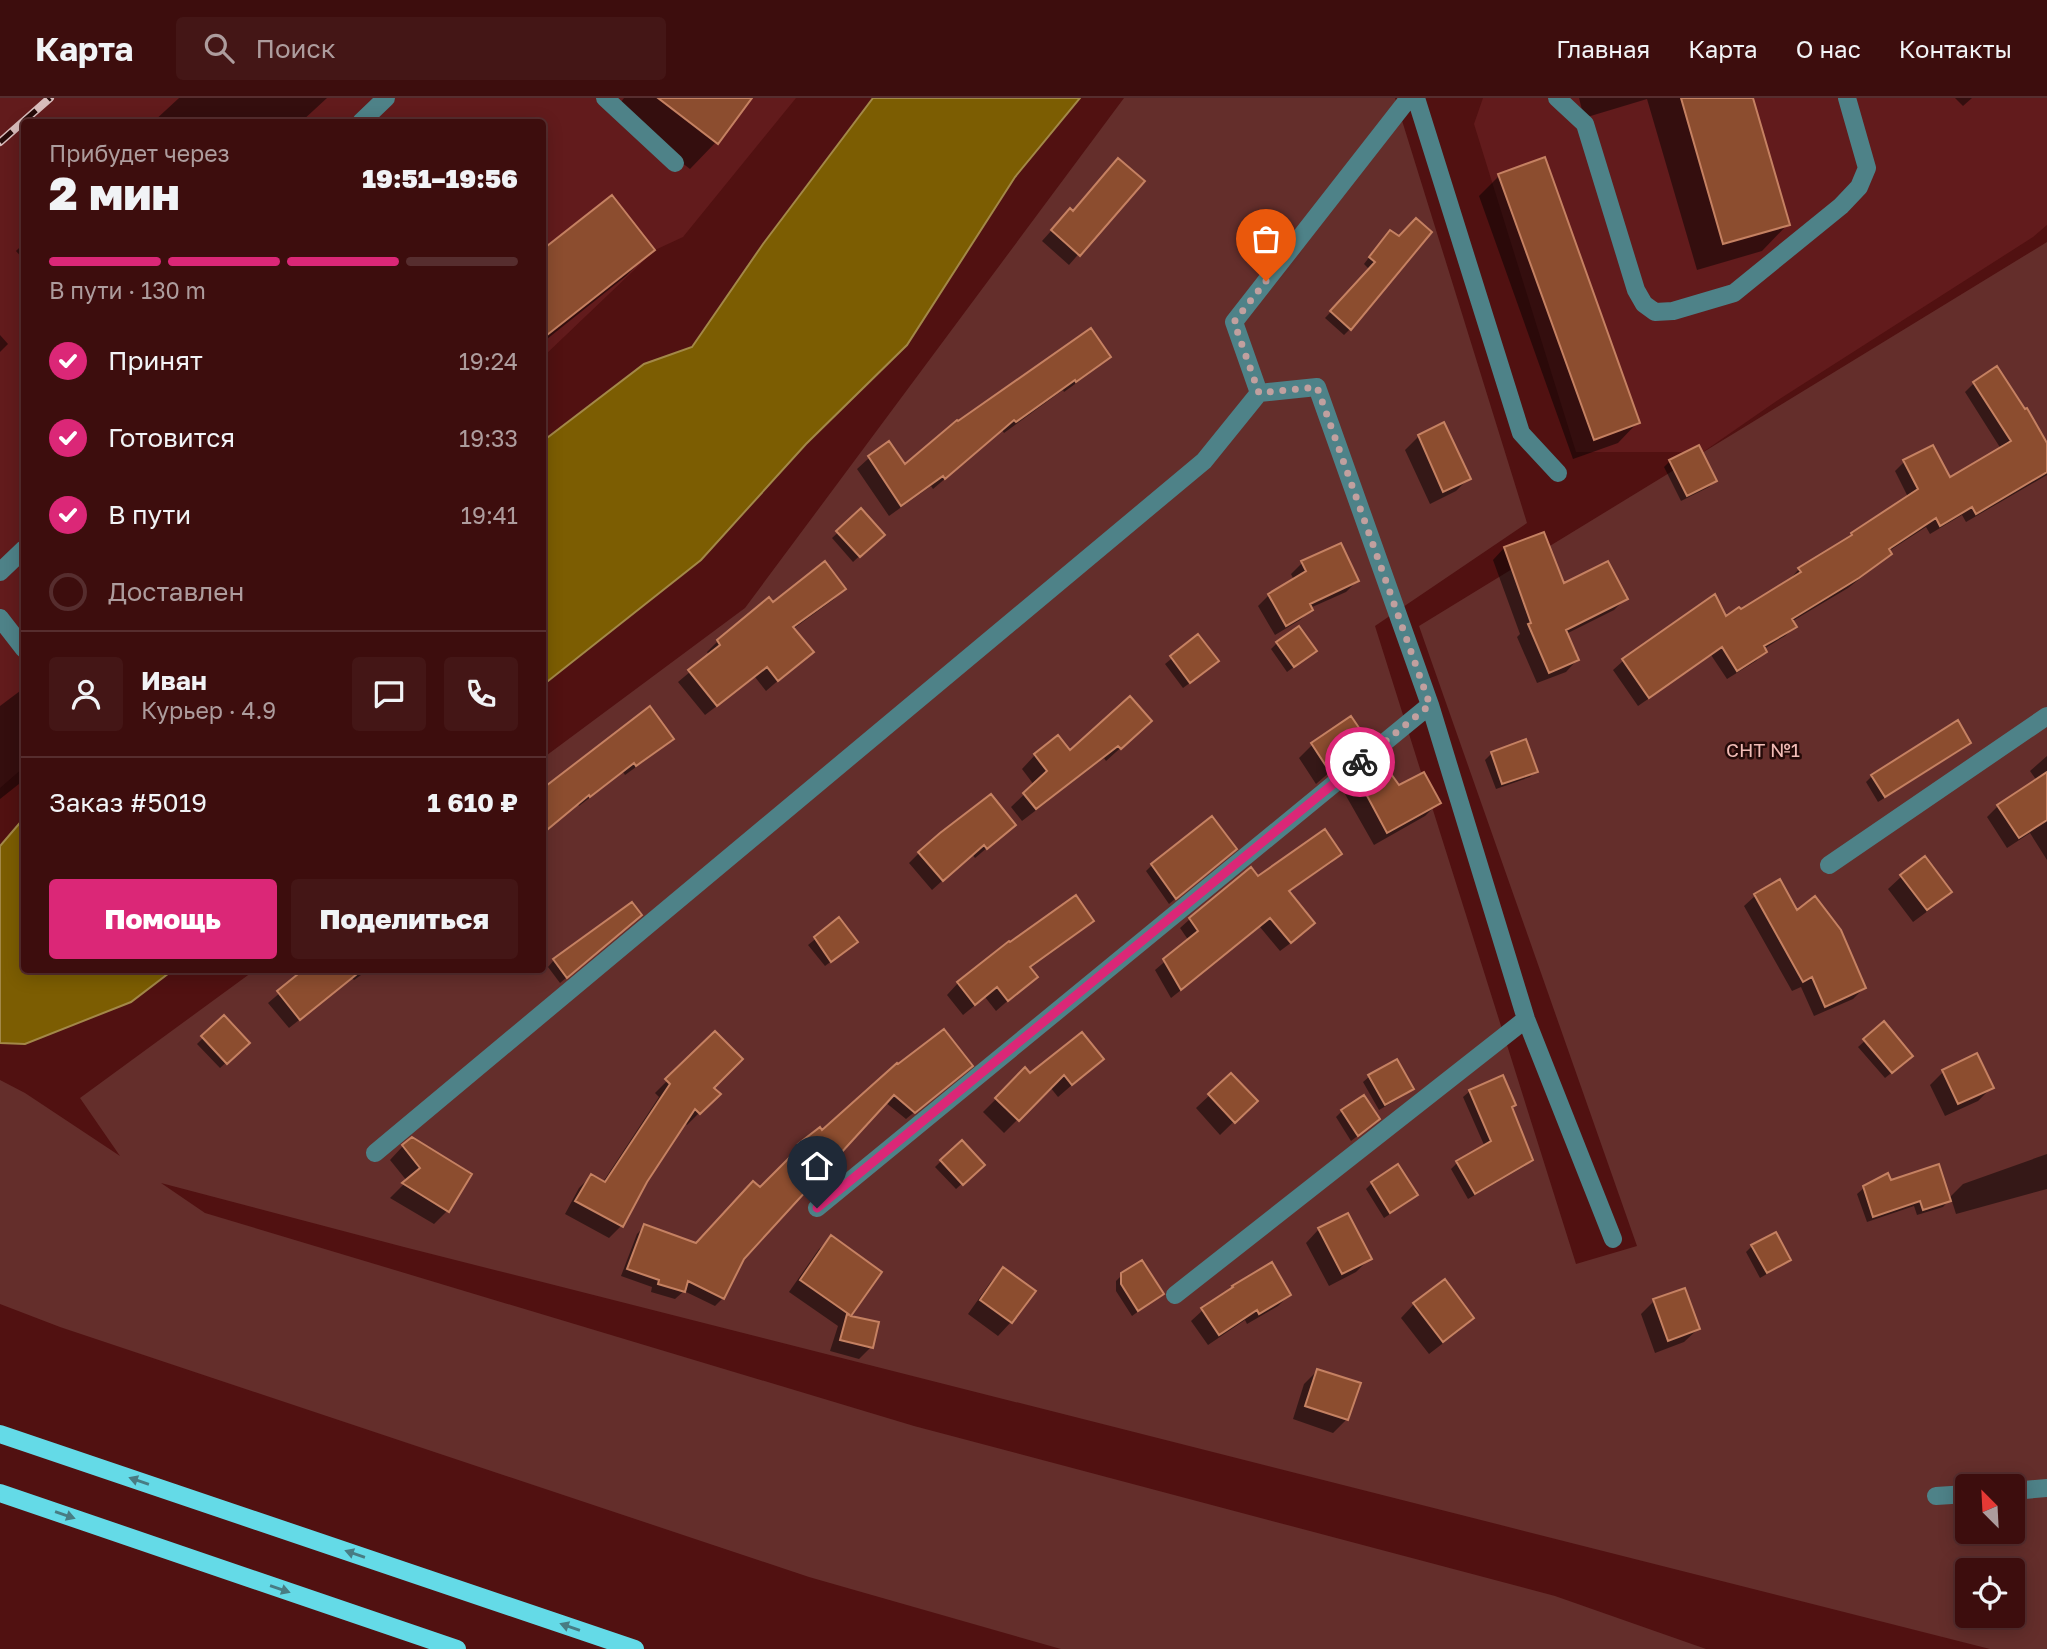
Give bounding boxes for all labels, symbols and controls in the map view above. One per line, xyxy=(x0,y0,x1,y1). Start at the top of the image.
search box xyxy=(176,17,666,80)
text: Карта xyxy=(35,29,134,68)
icon: search xyxy=(200,29,238,67)
text: Поиск xyxy=(256,33,336,64)
text: Главная xyxy=(1556,34,1650,63)
text: Карта xyxy=(1688,34,1758,63)
text: О нас xyxy=(1796,34,1861,63)
text: Контакты xyxy=(1899,34,2012,63)
text: Прибудет через xyxy=(49,139,230,167)
text: 19:51–19:56 xyxy=(362,163,518,194)
text: 2 мин xyxy=(49,165,180,220)
pin xyxy=(1236,209,1296,281)
icon: bag xyxy=(1247,220,1285,258)
text: В пути · 130 m xyxy=(49,276,206,304)
icon: check xyxy=(49,342,87,380)
text: Принят xyxy=(108,345,203,376)
text: 19:24 xyxy=(459,347,518,375)
icon: check xyxy=(49,419,87,457)
text: Готовится xyxy=(108,422,235,453)
text: 19:33 xyxy=(459,424,518,452)
icon: check xyxy=(49,496,87,534)
text: В пути xyxy=(108,499,191,530)
text: 19:41 xyxy=(461,501,518,529)
text: Доставлен xyxy=(108,576,244,607)
button: person xyxy=(49,657,123,731)
button: chat xyxy=(352,657,426,731)
button: phone xyxy=(444,657,518,731)
text: Иван xyxy=(141,665,207,696)
text: Курьер · 4.9 xyxy=(141,696,276,724)
courier xyxy=(1325,727,1395,797)
park label: СНТ №1 xyxy=(1726,738,1800,761)
icon: bike xyxy=(1341,743,1379,781)
text: Заказ #5019 xyxy=(49,787,207,818)
text: 1 610 ₽ xyxy=(427,787,518,818)
button: Помощь xyxy=(49,879,277,959)
button: Поделиться xyxy=(291,879,518,959)
pin xyxy=(787,1136,847,1208)
icon: home xyxy=(798,1147,836,1185)
north arrow xyxy=(1955,1474,2025,1544)
map controls xyxy=(1955,1474,2025,1628)
one-way arrow xyxy=(129,1475,150,1486)
one-way arrow xyxy=(54,1510,75,1521)
one-way arrow xyxy=(344,1548,365,1559)
button: locate xyxy=(1955,1558,2025,1628)
one-way arrow xyxy=(269,1584,290,1595)
one-way arrow xyxy=(560,1621,581,1632)

